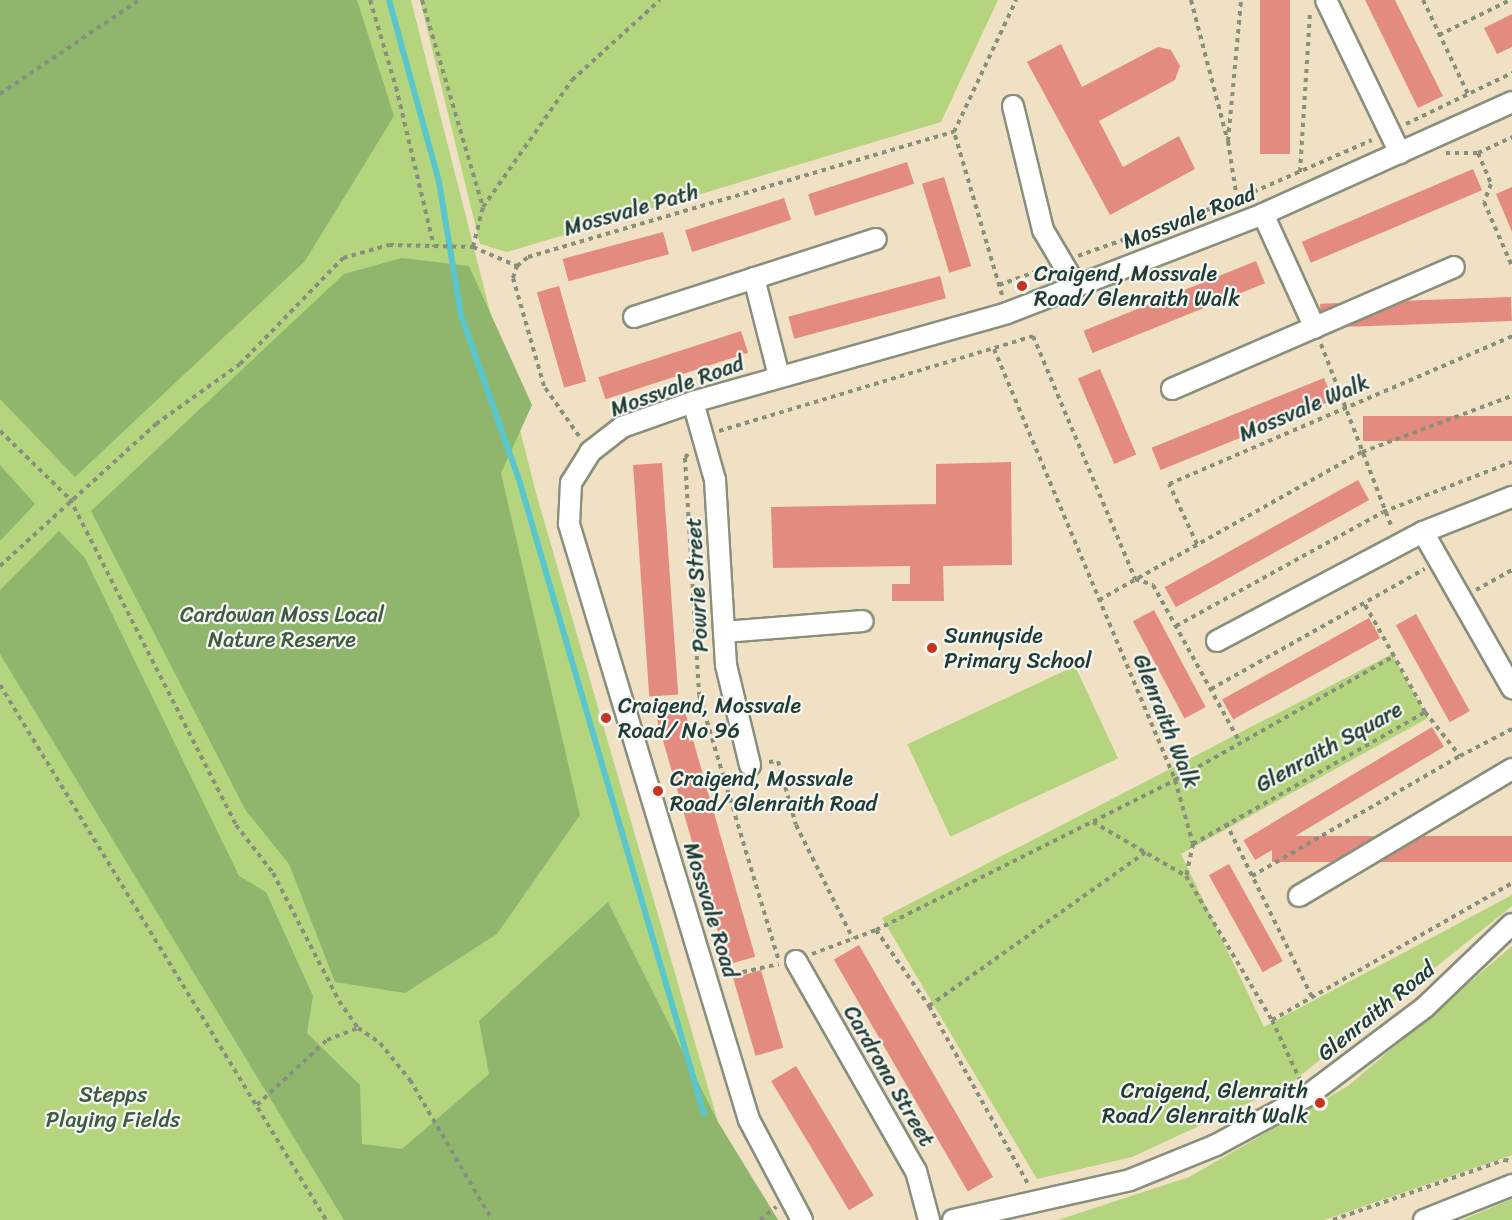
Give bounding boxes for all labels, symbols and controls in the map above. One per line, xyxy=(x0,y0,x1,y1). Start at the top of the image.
street label: Mossvale Path xyxy=(561,178,701,242)
street label: Mossvale Road xyxy=(1119,180,1259,254)
place label: Craigend, Mossvale Road/ Glenraith Walk xyxy=(1034,260,1240,312)
marker: Craigend, Mossvale Road/ Glenraith Walk xyxy=(1015,279,1029,293)
street label: Mossvale Road xyxy=(607,350,747,422)
street label: Mossvale Walk xyxy=(1235,369,1373,447)
street label: Powrie Street xyxy=(680,517,714,653)
park label: Cardowan Moss Local Nature Reserve xyxy=(179,601,385,652)
place label: Sunnyside Primary School xyxy=(944,622,1091,674)
marker: Sunnyside Primary School xyxy=(925,641,939,655)
street label: Glenraith Walk xyxy=(1127,650,1205,792)
place label: Craigend, Mossvale Road/ No 96 xyxy=(618,692,802,744)
street label: Glenraith Square xyxy=(1251,696,1407,798)
marker: Craigend, Mossvale Road/ No 96 xyxy=(599,711,613,725)
place label: Craigend, Mossvale Road/ Glenraith Road xyxy=(670,765,877,816)
marker: Craigend, Mossvale Road/ Glenraith Road xyxy=(651,784,665,798)
street label: Mossvale Road xyxy=(678,839,744,981)
street label: Glenraith Road xyxy=(1312,956,1440,1066)
street label: Cardrona Street xyxy=(838,1001,940,1151)
place label: Craigend, Glenraith Road/ Glenraith Walk xyxy=(1102,1077,1308,1128)
park label: Stepps Playing Fields xyxy=(46,1081,180,1132)
marker: Craigend, Glenraith Road/ Glenraith Walk xyxy=(1313,1096,1327,1110)

